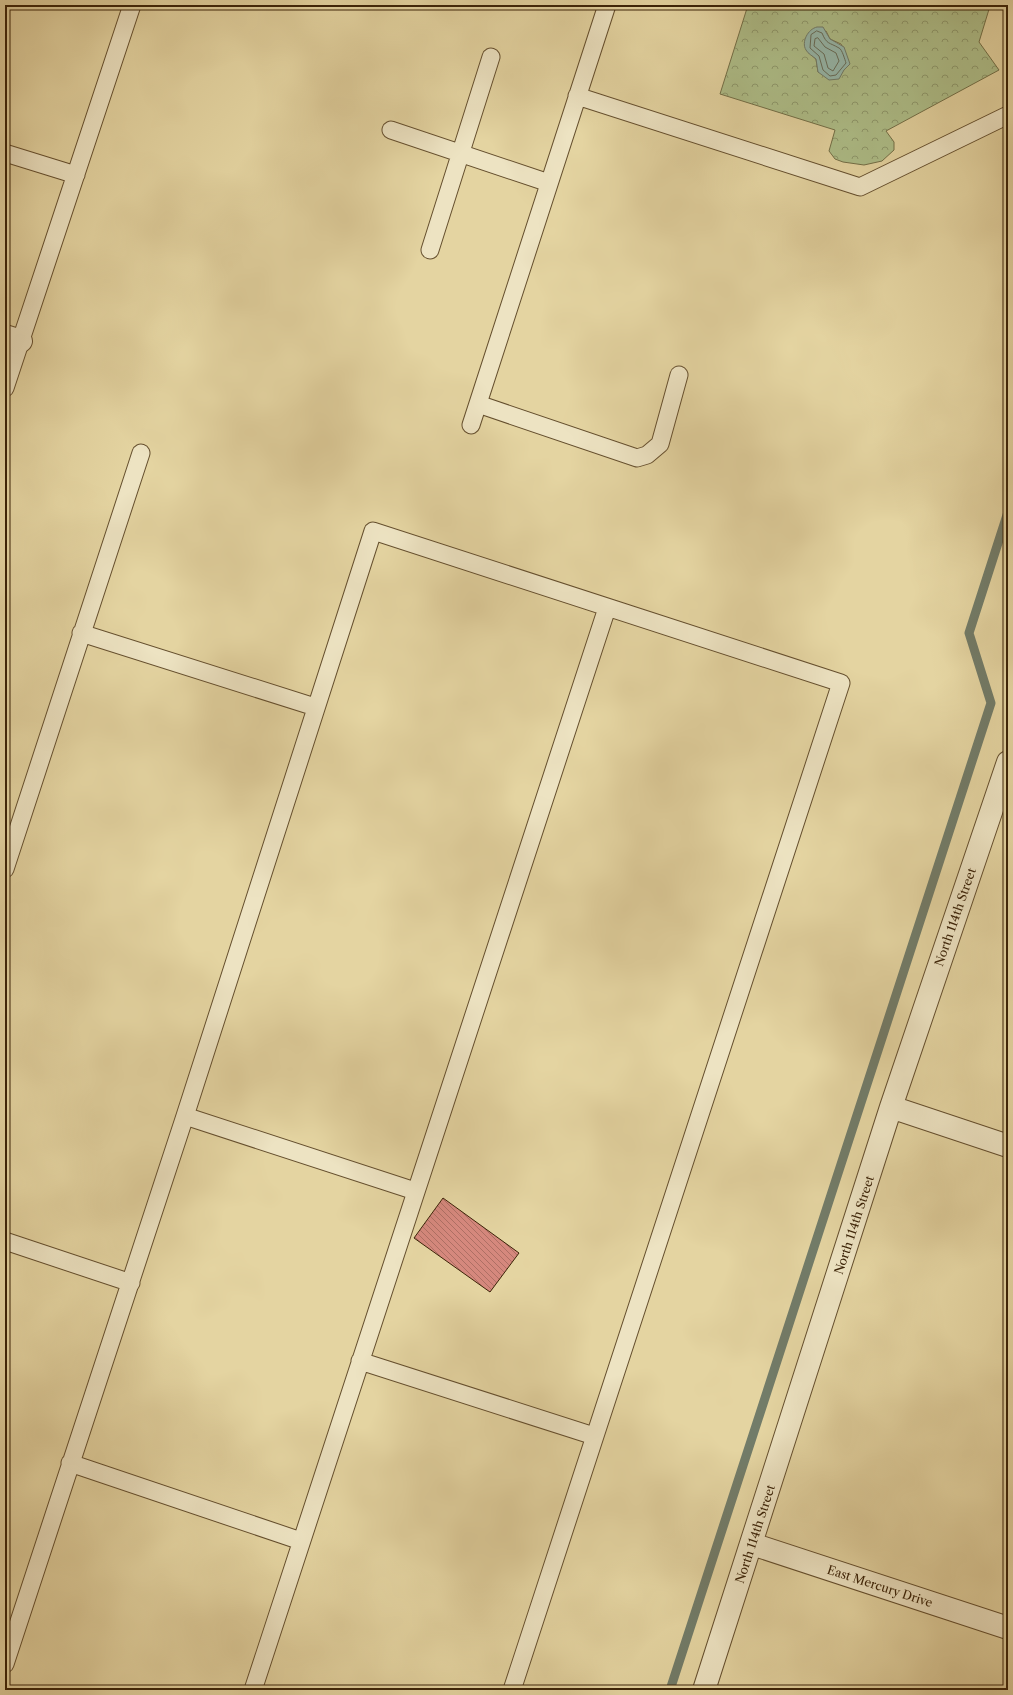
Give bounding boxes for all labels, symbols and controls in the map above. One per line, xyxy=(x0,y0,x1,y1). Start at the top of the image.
street label: North 114th Street xyxy=(931,865,979,968)
street label: North 114th Street xyxy=(831,1173,877,1276)
street label: North 114th Street xyxy=(732,1482,778,1585)
street label: East Mercury Drive xyxy=(825,1562,935,1610)

